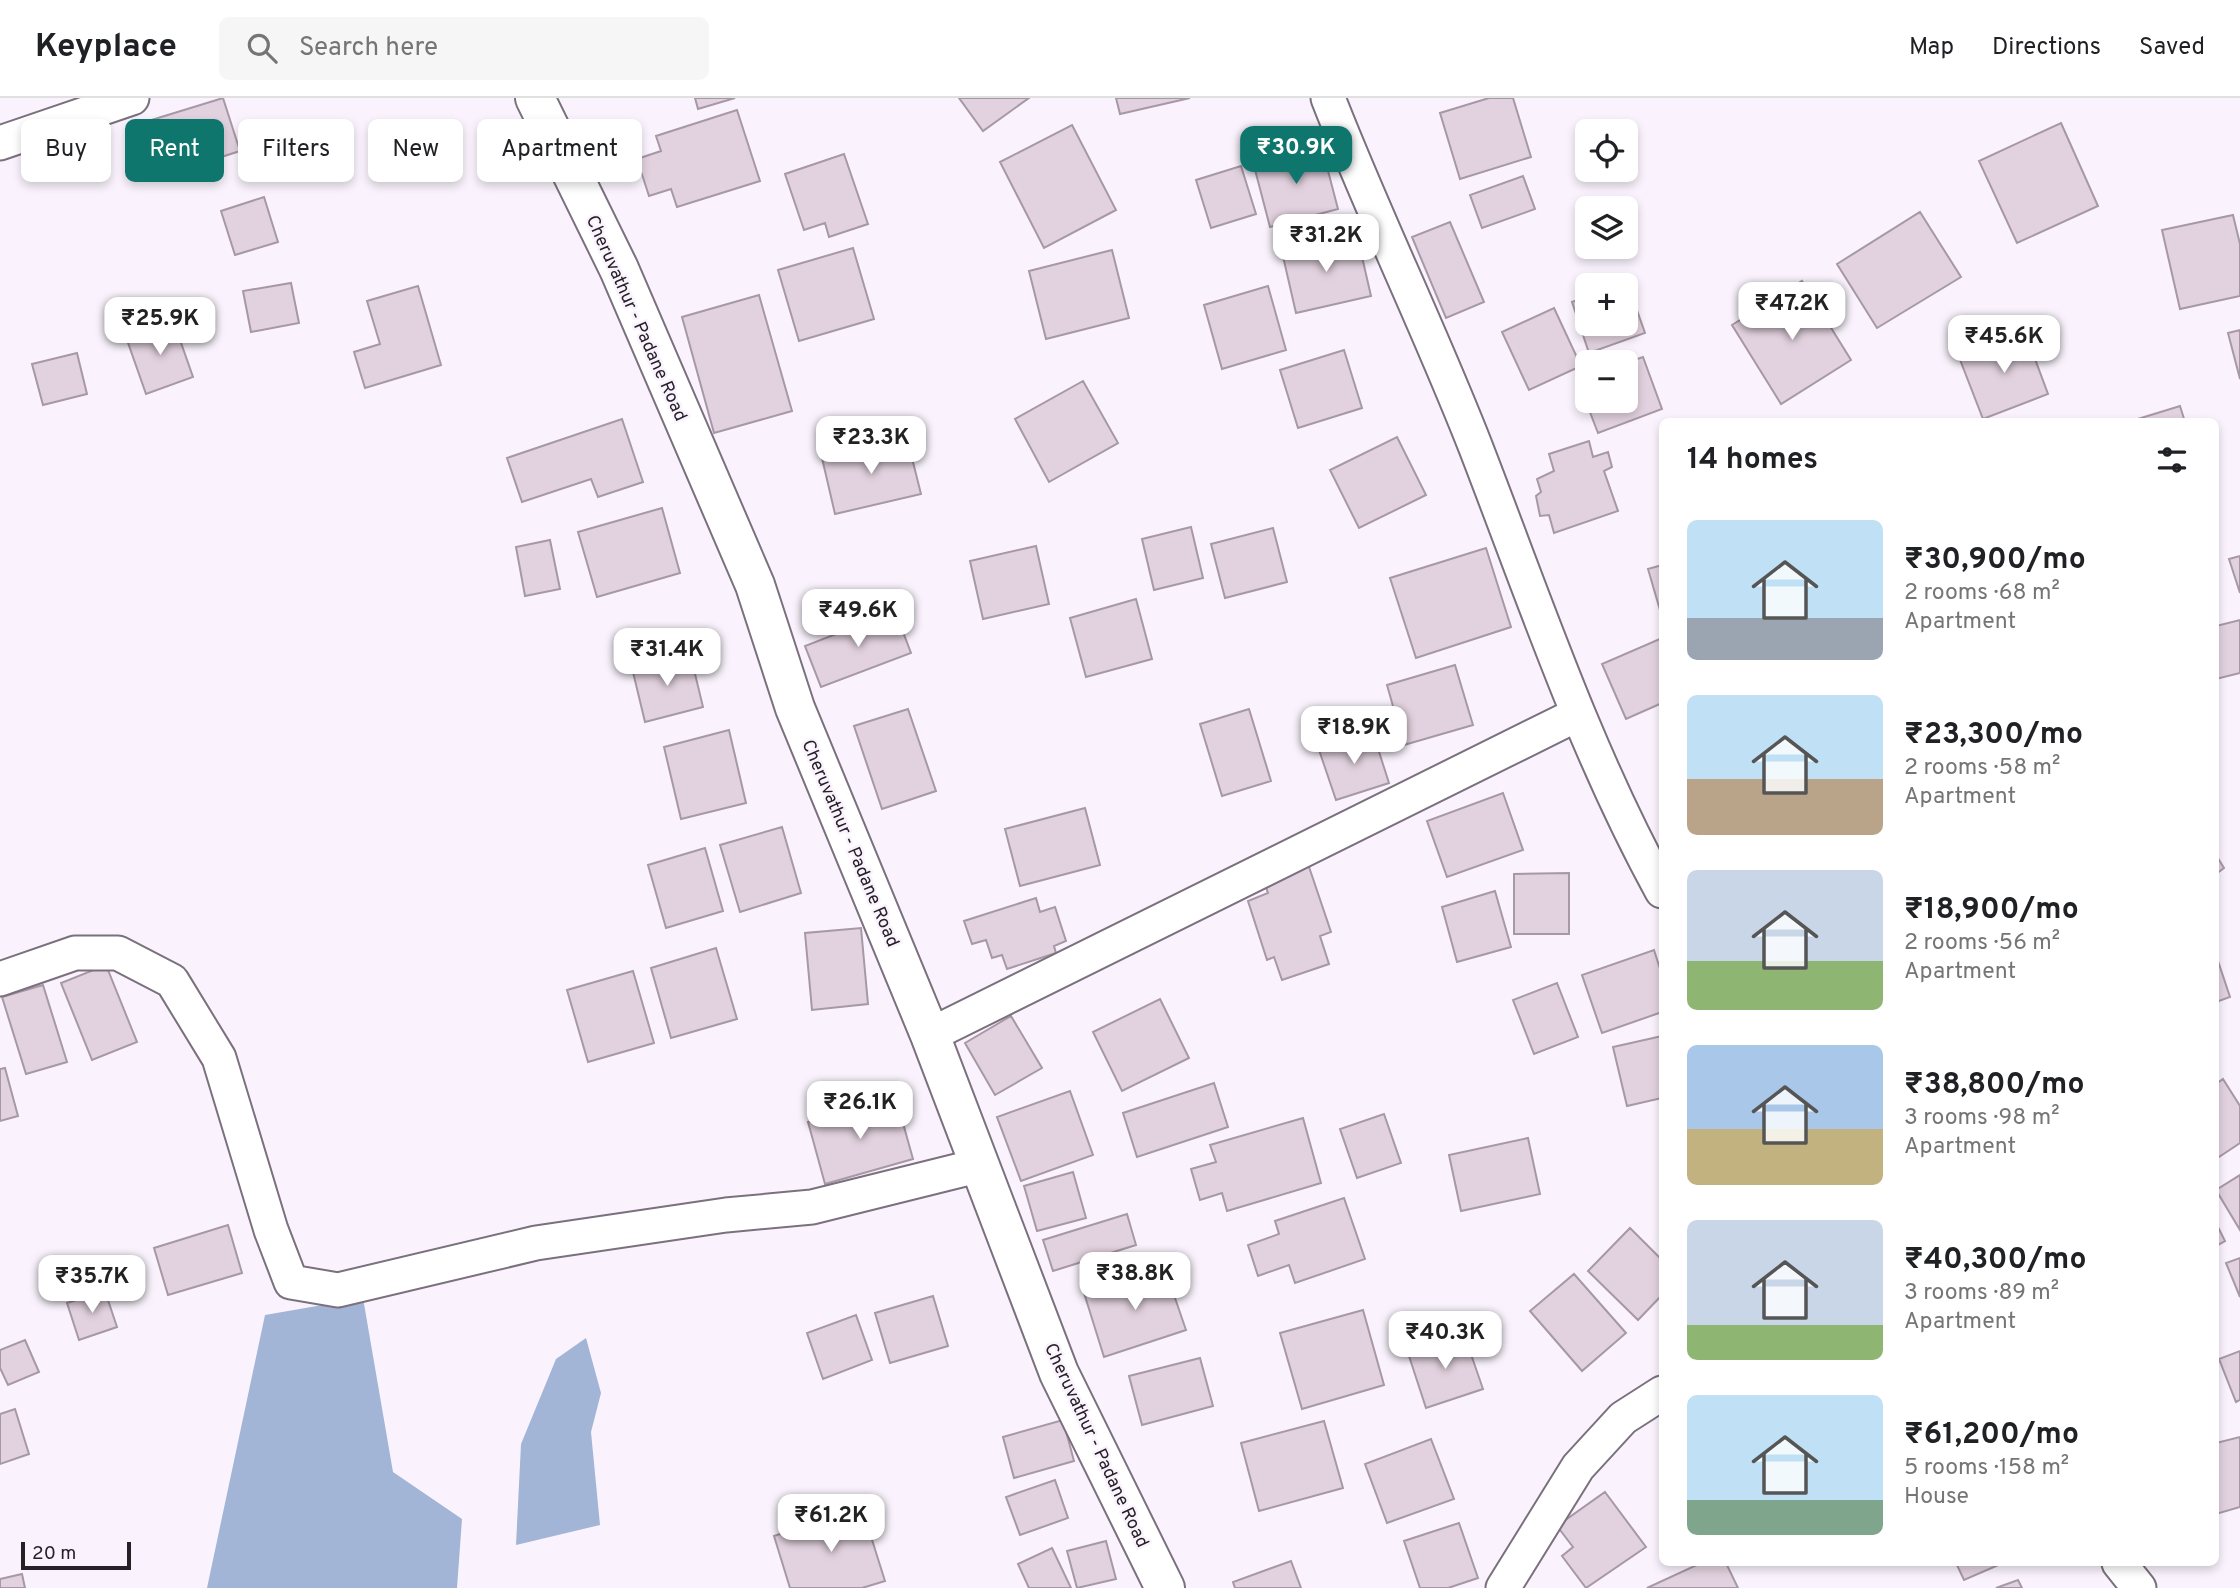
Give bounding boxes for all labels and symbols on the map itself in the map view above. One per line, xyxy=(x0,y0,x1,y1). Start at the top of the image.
pin: ₹30.9K xyxy=(1239,126,1353,186)
street label: Cheruvathur - Padane Road xyxy=(580,212,692,425)
pin: ₹31.2K xyxy=(1269,214,1383,274)
pin: ₹47.2K xyxy=(1735,282,1849,342)
pin: ₹25.9K xyxy=(103,298,217,357)
pin: ₹45.6K xyxy=(1947,316,2061,375)
pin: ₹23.3K xyxy=(814,416,928,476)
pin: ₹49.6K xyxy=(801,589,915,649)
pin: ₹31.4K xyxy=(610,628,724,688)
pin: ₹18.9K xyxy=(1297,706,1411,766)
street label: Cheruvathur - Padane Road xyxy=(795,736,904,951)
pin: ₹26.1K xyxy=(803,1082,917,1141)
pin: ₹38.8K xyxy=(1078,1252,1192,1312)
pin: ₹35.7K xyxy=(35,1256,149,1315)
pin: ₹40.3K xyxy=(1388,1312,1502,1371)
street label: Cheruvathur - Padane Road xyxy=(1038,1340,1153,1552)
pin: ₹61.2K xyxy=(774,1494,888,1554)
scale bar xyxy=(21,1539,131,1571)

